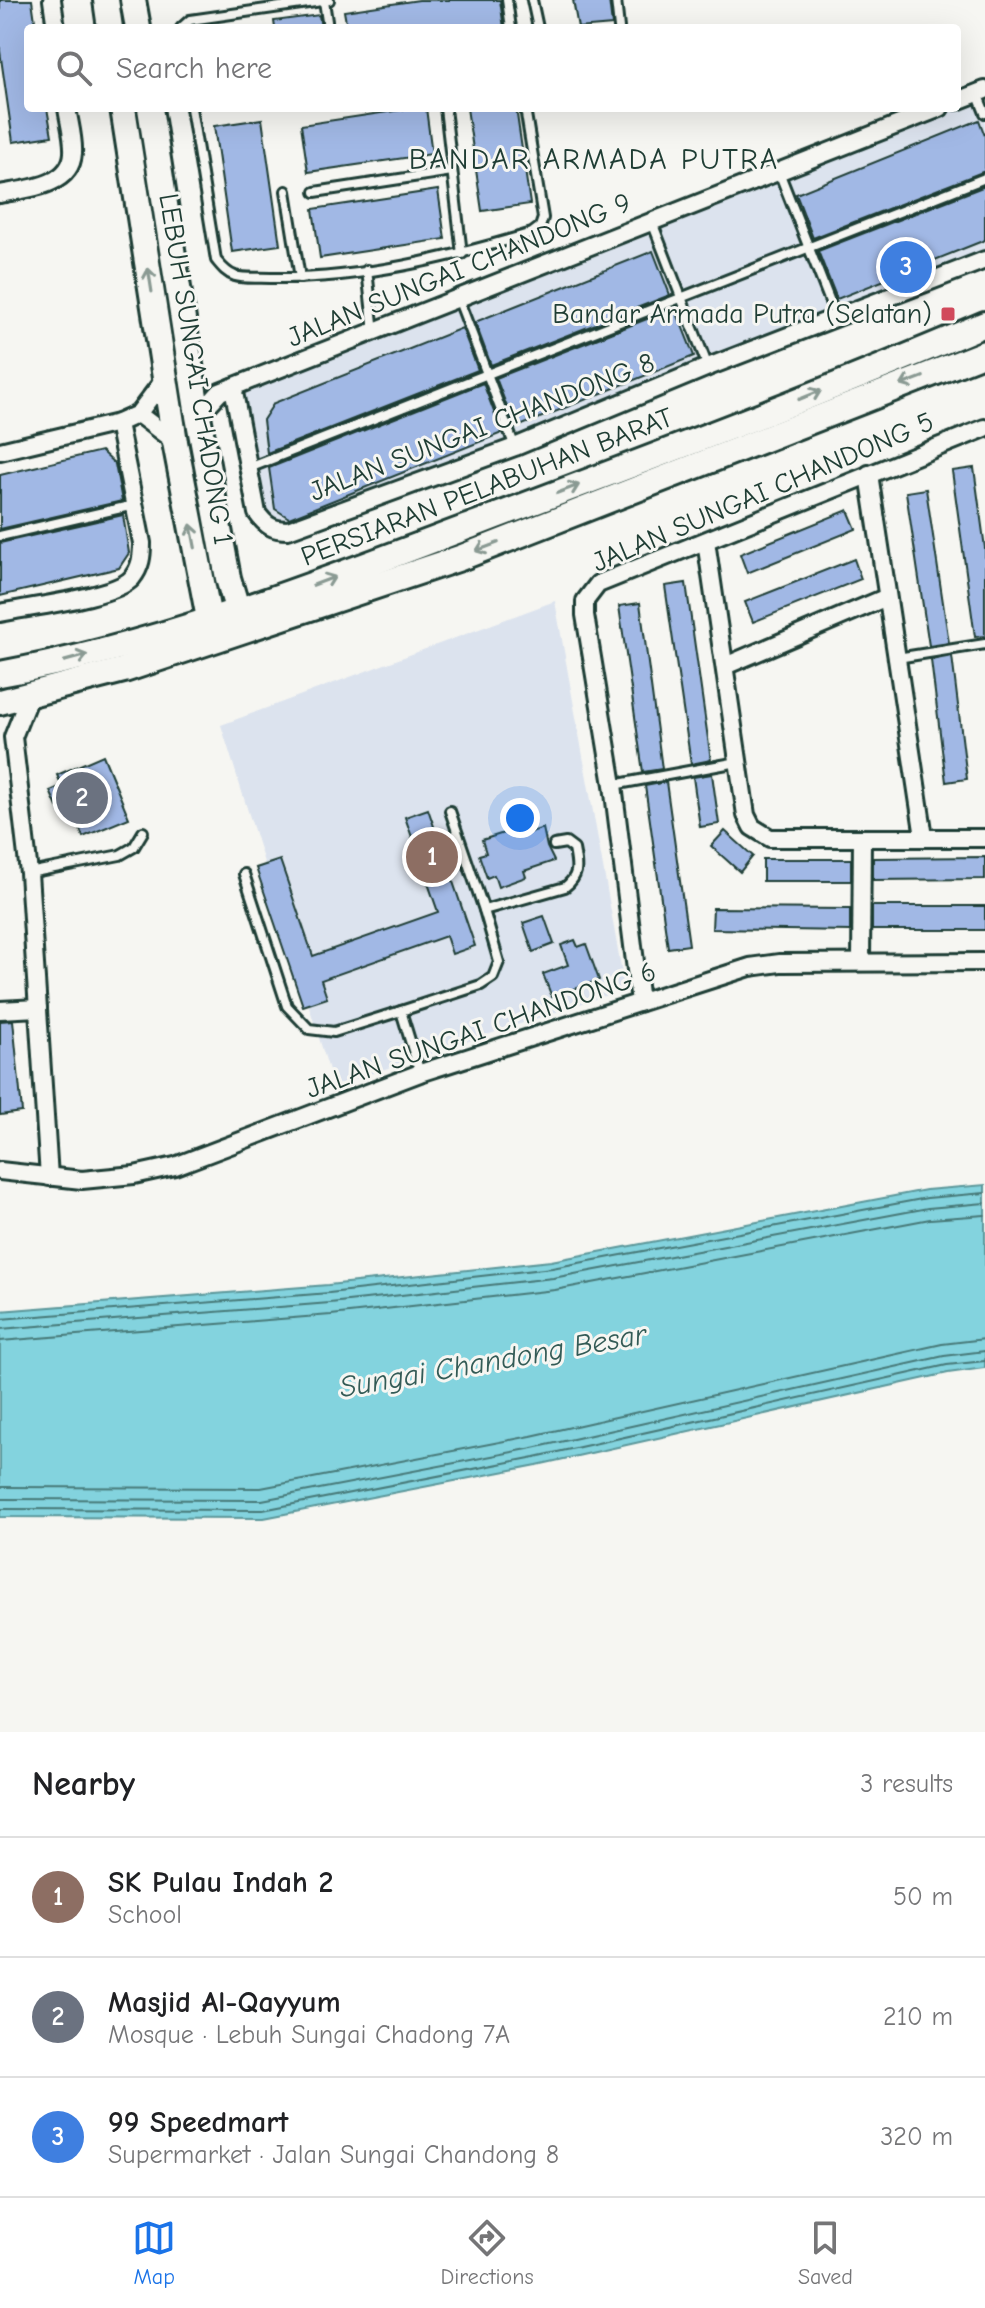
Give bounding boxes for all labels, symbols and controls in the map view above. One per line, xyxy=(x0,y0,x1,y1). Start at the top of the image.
search box xyxy=(24,24,961,112)
icon: search xyxy=(52,46,96,90)
text: Search here xyxy=(116,51,272,86)
district label: BANDAR ARMADA PUTRA xyxy=(409,142,779,177)
street label: JALAN SUNGAI CHANDONG 9 xyxy=(283,186,635,354)
street label: LEBUH SUNGAI CHADONG 1 xyxy=(152,191,240,547)
pin: 3 xyxy=(880,237,932,297)
one-way arrow xyxy=(142,267,157,293)
place label: Bandar Armada Putra (Selatan) xyxy=(552,298,932,330)
marker: Bandar Armada Putra (Selatan) xyxy=(939,305,957,323)
street label: JALAN SUNGAI CHANDONG 8 xyxy=(305,346,659,508)
one-way arrow xyxy=(900,375,925,390)
one-way arrow xyxy=(797,386,822,401)
street label: PERSIARAN PELABUHAN BARAT xyxy=(297,401,678,573)
street label: JALAN SUNGAI CHANDONG 5 xyxy=(587,405,939,579)
one-way arrow xyxy=(555,481,580,495)
one-way arrow xyxy=(184,524,199,549)
one-way arrow xyxy=(475,541,500,555)
one-way arrow xyxy=(311,572,336,587)
one-way arrow xyxy=(63,649,89,664)
pin: 2 xyxy=(56,768,108,828)
your location xyxy=(500,798,540,838)
pin: 1 xyxy=(406,827,458,887)
street label: JALAN SUNGAI CHANDONG 6 xyxy=(302,955,660,1105)
water label: Sungai Chandong Besar xyxy=(337,1317,650,1405)
text: Nearby xyxy=(32,1764,135,1804)
text: 3 results xyxy=(860,1769,953,1799)
text: SK Pulau Indah 2 xyxy=(108,1865,333,1900)
text: 1 xyxy=(53,1882,63,1912)
text: 50 m xyxy=(893,1882,953,1912)
text: School xyxy=(108,1900,182,1930)
text: Masjid Al-Qayyum xyxy=(108,1985,341,2020)
text: 2 xyxy=(52,2002,64,2032)
text: 210 m xyxy=(883,2002,953,2032)
text: Mosque · Lebuh Sungai Chadong 7A xyxy=(108,2020,510,2050)
text: 99 Speedmart xyxy=(108,2105,288,2140)
text: 3 xyxy=(52,2122,64,2152)
text: 320 m xyxy=(880,2122,953,2152)
text: Supermarket · Jalan Sungai Chandong 8 xyxy=(108,2140,559,2170)
tab: Map xyxy=(132,2216,176,2290)
tab: Directions xyxy=(441,2216,534,2290)
tab: Saved xyxy=(798,2216,853,2290)

